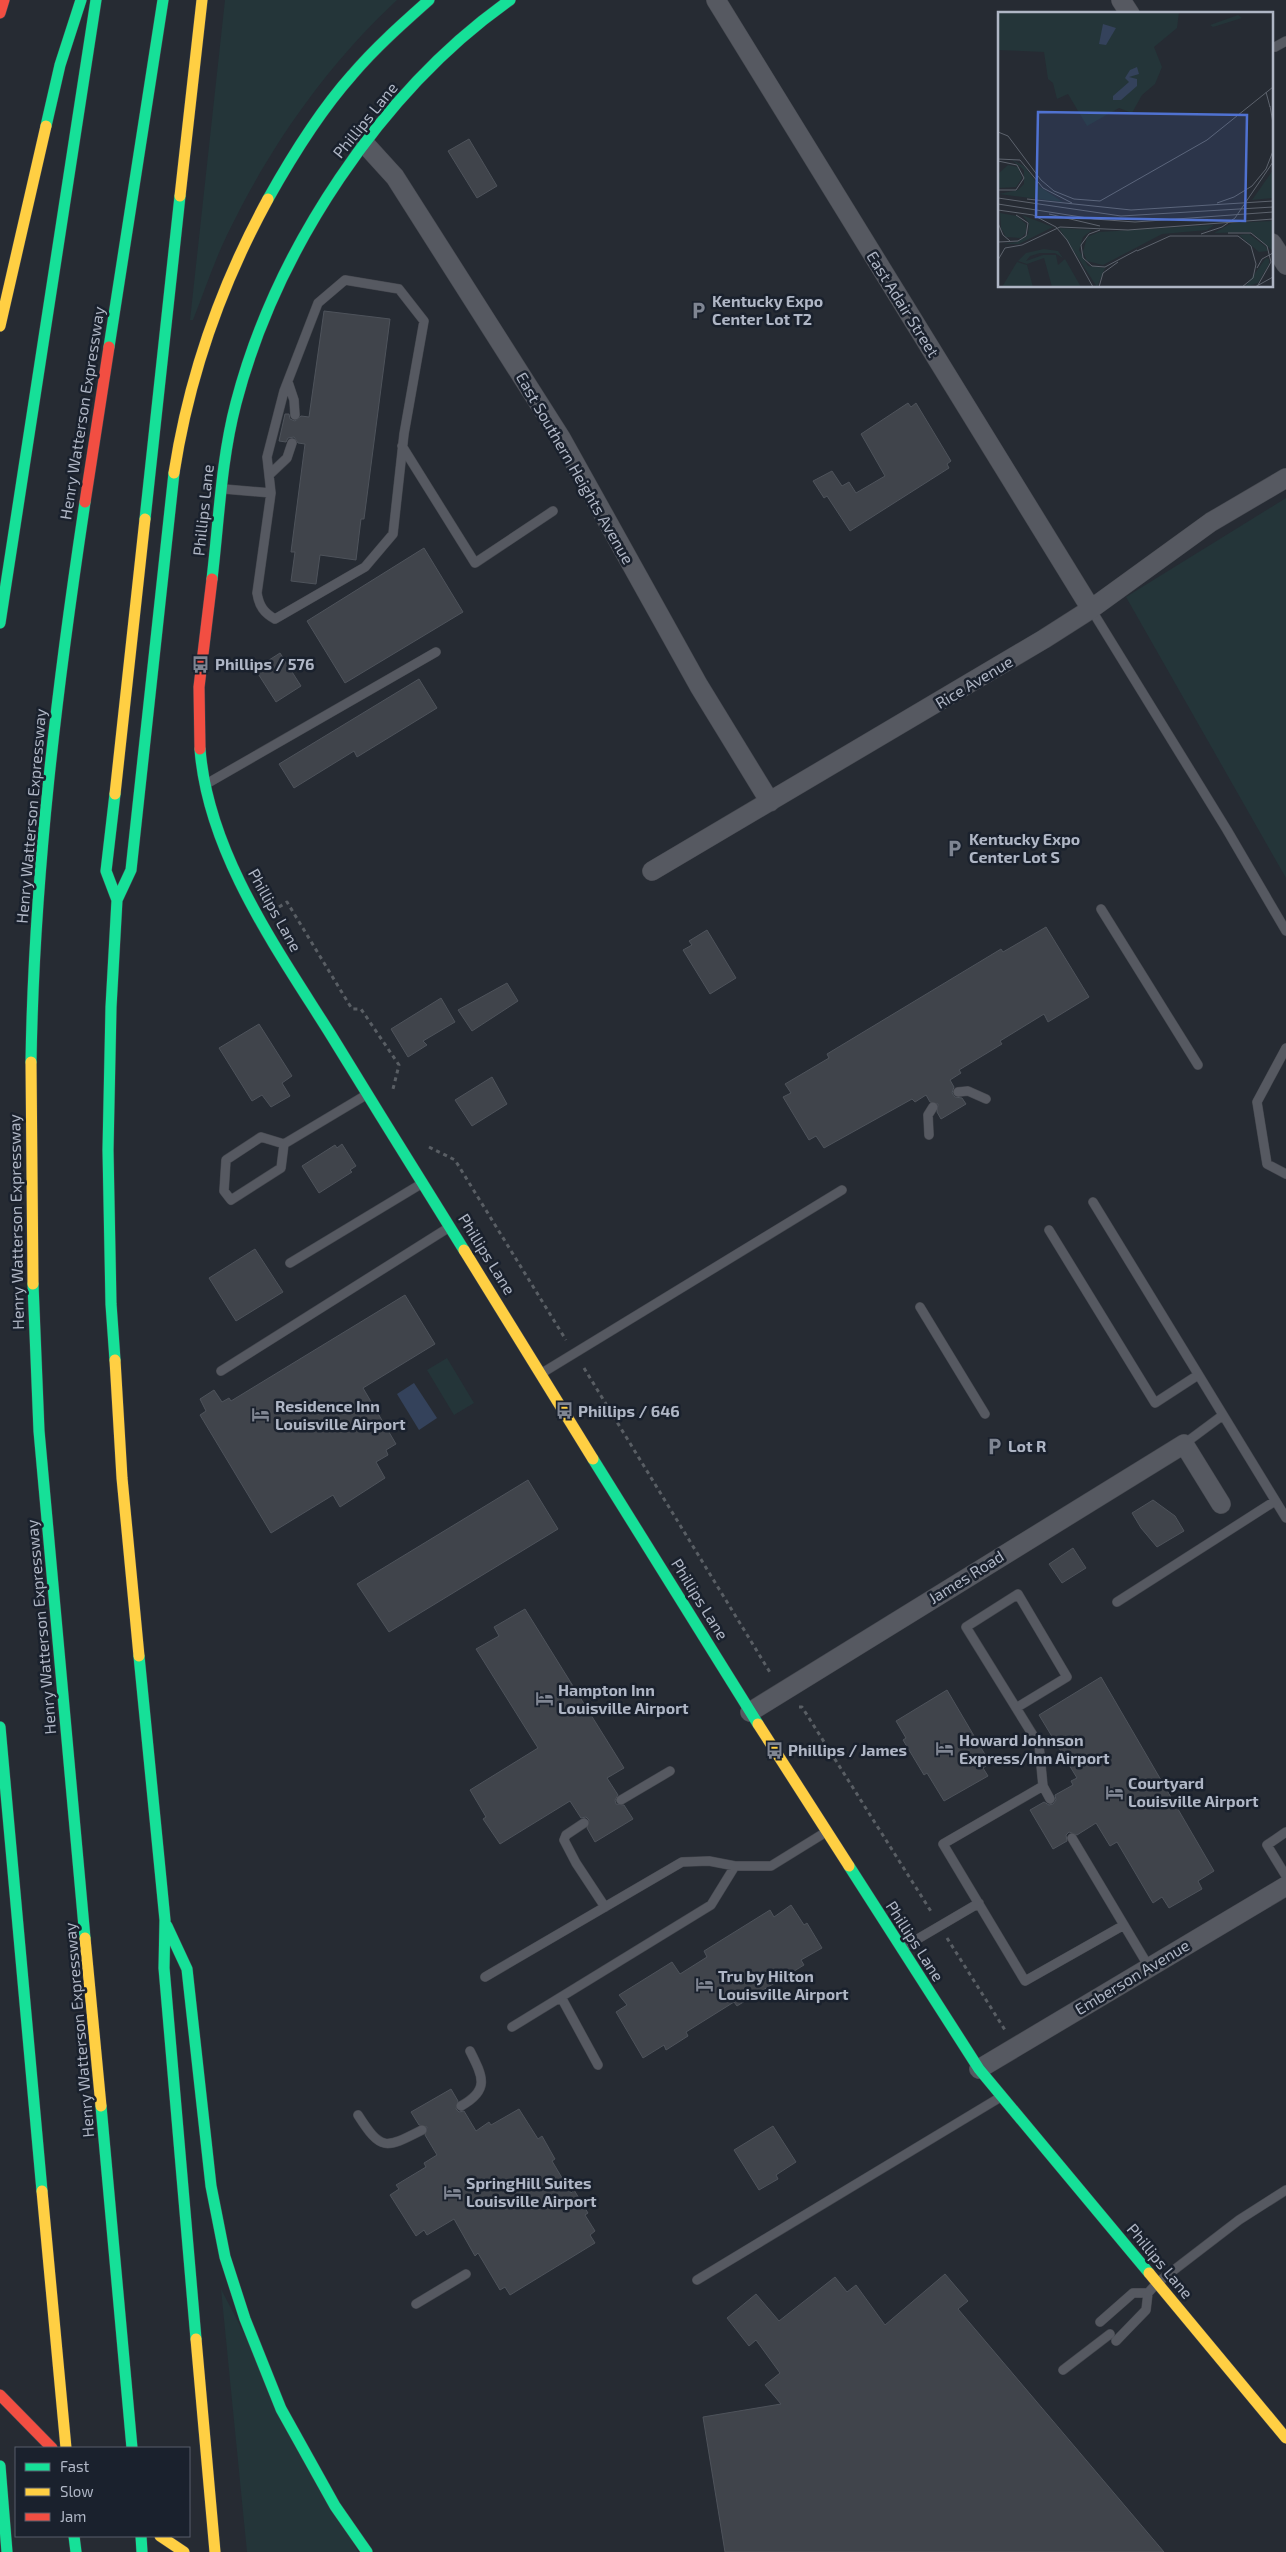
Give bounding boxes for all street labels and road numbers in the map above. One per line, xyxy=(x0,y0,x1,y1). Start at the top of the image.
street label: Phillips Lane xyxy=(328,78,401,161)
street label: East Adair Street xyxy=(863,247,944,360)
street label: Henry Watterson Expressway xyxy=(55,304,108,521)
street label: East Southern Heights Avenue xyxy=(513,368,638,567)
street label: Phillips Lane xyxy=(188,463,217,557)
street label: Rice Avenue xyxy=(932,651,1016,712)
street label: Henry Watterson Expressway xyxy=(12,707,49,924)
street label: Phillips Lane xyxy=(245,865,306,955)
street label: Henry Watterson Expressway xyxy=(4,1114,27,1330)
street label: Phillips Lane xyxy=(455,1210,520,1298)
street label: Henry Watterson Expressway xyxy=(22,1518,59,1735)
street label: James Road xyxy=(924,1546,1007,1607)
street label: Phillips Lane xyxy=(668,1555,733,1643)
street label: Phillips Lane xyxy=(882,1897,948,1985)
street label: Henry Watterson Expressway xyxy=(60,1921,97,2138)
street label: Emberson Avenue xyxy=(1071,1935,1193,2018)
street label: Phillips Lane xyxy=(1124,2219,1197,2302)

